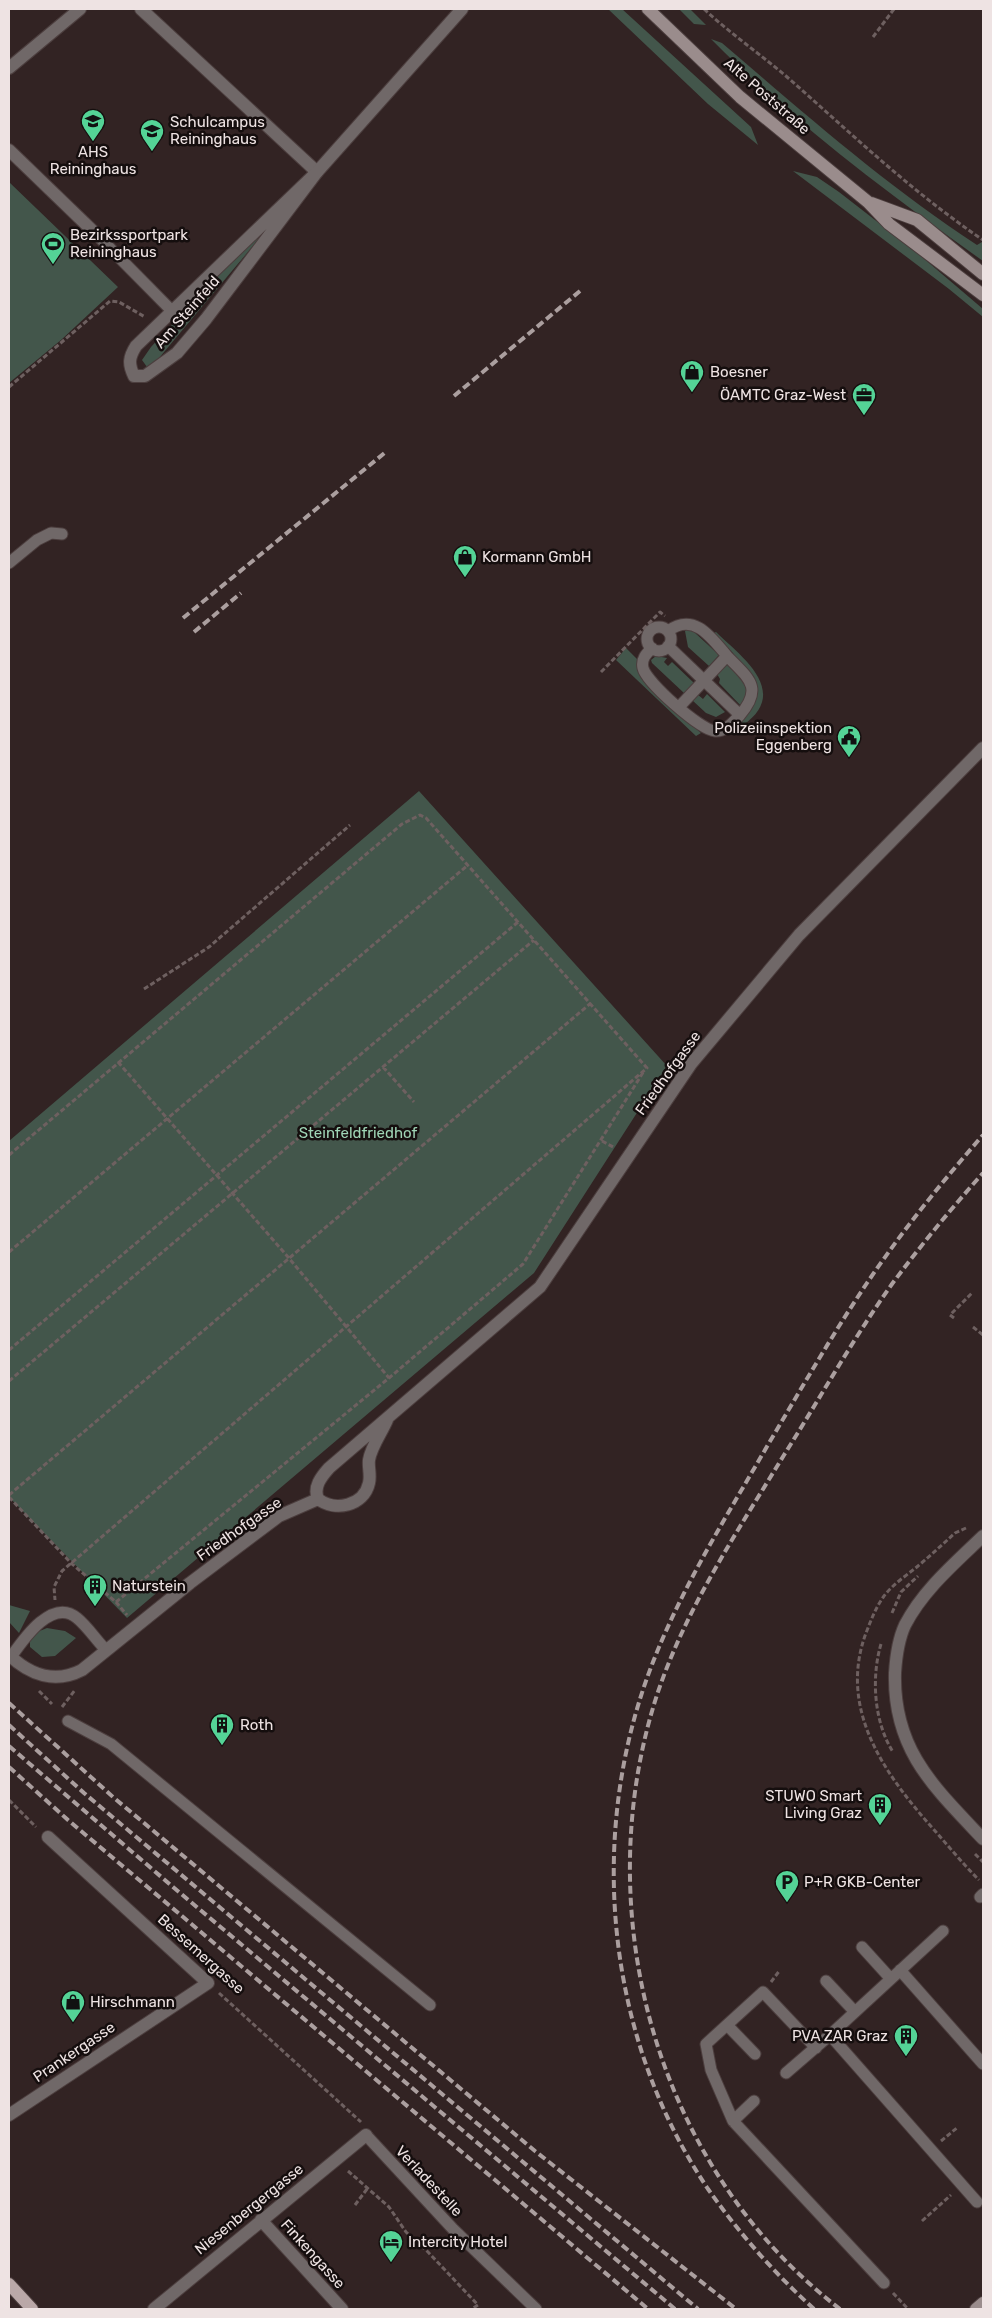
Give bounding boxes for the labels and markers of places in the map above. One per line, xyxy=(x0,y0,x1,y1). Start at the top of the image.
school or university icon: AHS Reininghaus xyxy=(80,108,106,142)
place label: Schulcampus Reininghaus xyxy=(170,113,265,148)
school or university icon: Schulcampus Reininghaus xyxy=(139,118,165,152)
place label: AHS Reininghaus xyxy=(50,143,137,178)
place label: Bezirkssportpark Reininghaus xyxy=(70,226,188,261)
sports icon: Bezirkssportpark Reininghaus xyxy=(40,231,66,265)
shop icon: Boesner xyxy=(679,359,705,393)
place label: Boesner xyxy=(710,363,768,381)
office icon: ÖAMTC Graz-West xyxy=(851,382,877,416)
place label: ÖAMTC Graz-West xyxy=(720,386,846,404)
shop icon: Kormann GmbH xyxy=(452,544,478,578)
place label: Kormann GmbH xyxy=(482,548,592,566)
place label: Polizeiinspektion Eggenberg xyxy=(714,719,832,754)
public building icon: Polizeiinspektion Eggenberg xyxy=(836,724,862,758)
building icon: Naturstein xyxy=(82,1573,108,1607)
place label: Naturstein xyxy=(112,1577,186,1595)
building icon: Roth xyxy=(209,1712,235,1746)
place label: Roth xyxy=(240,1716,273,1734)
place label: STUWO Smart Living Graz xyxy=(765,1787,862,1822)
building icon: STUWO Smart Living Graz xyxy=(867,1792,893,1826)
parking icon: P+R GKB-Center xyxy=(774,1869,800,1903)
place label: P+R GKB-Center xyxy=(804,1873,921,1891)
shop icon: Hirschmann xyxy=(60,1989,86,2023)
place label: Hirschmann xyxy=(90,1993,175,2011)
building icon: PVA ZAR Graz xyxy=(893,2023,919,2057)
place label: PVA ZAR Graz xyxy=(792,2027,888,2045)
hotel icon: Intercity Hotel xyxy=(378,2229,404,2263)
place label: Intercity Hotel xyxy=(408,2233,507,2251)

